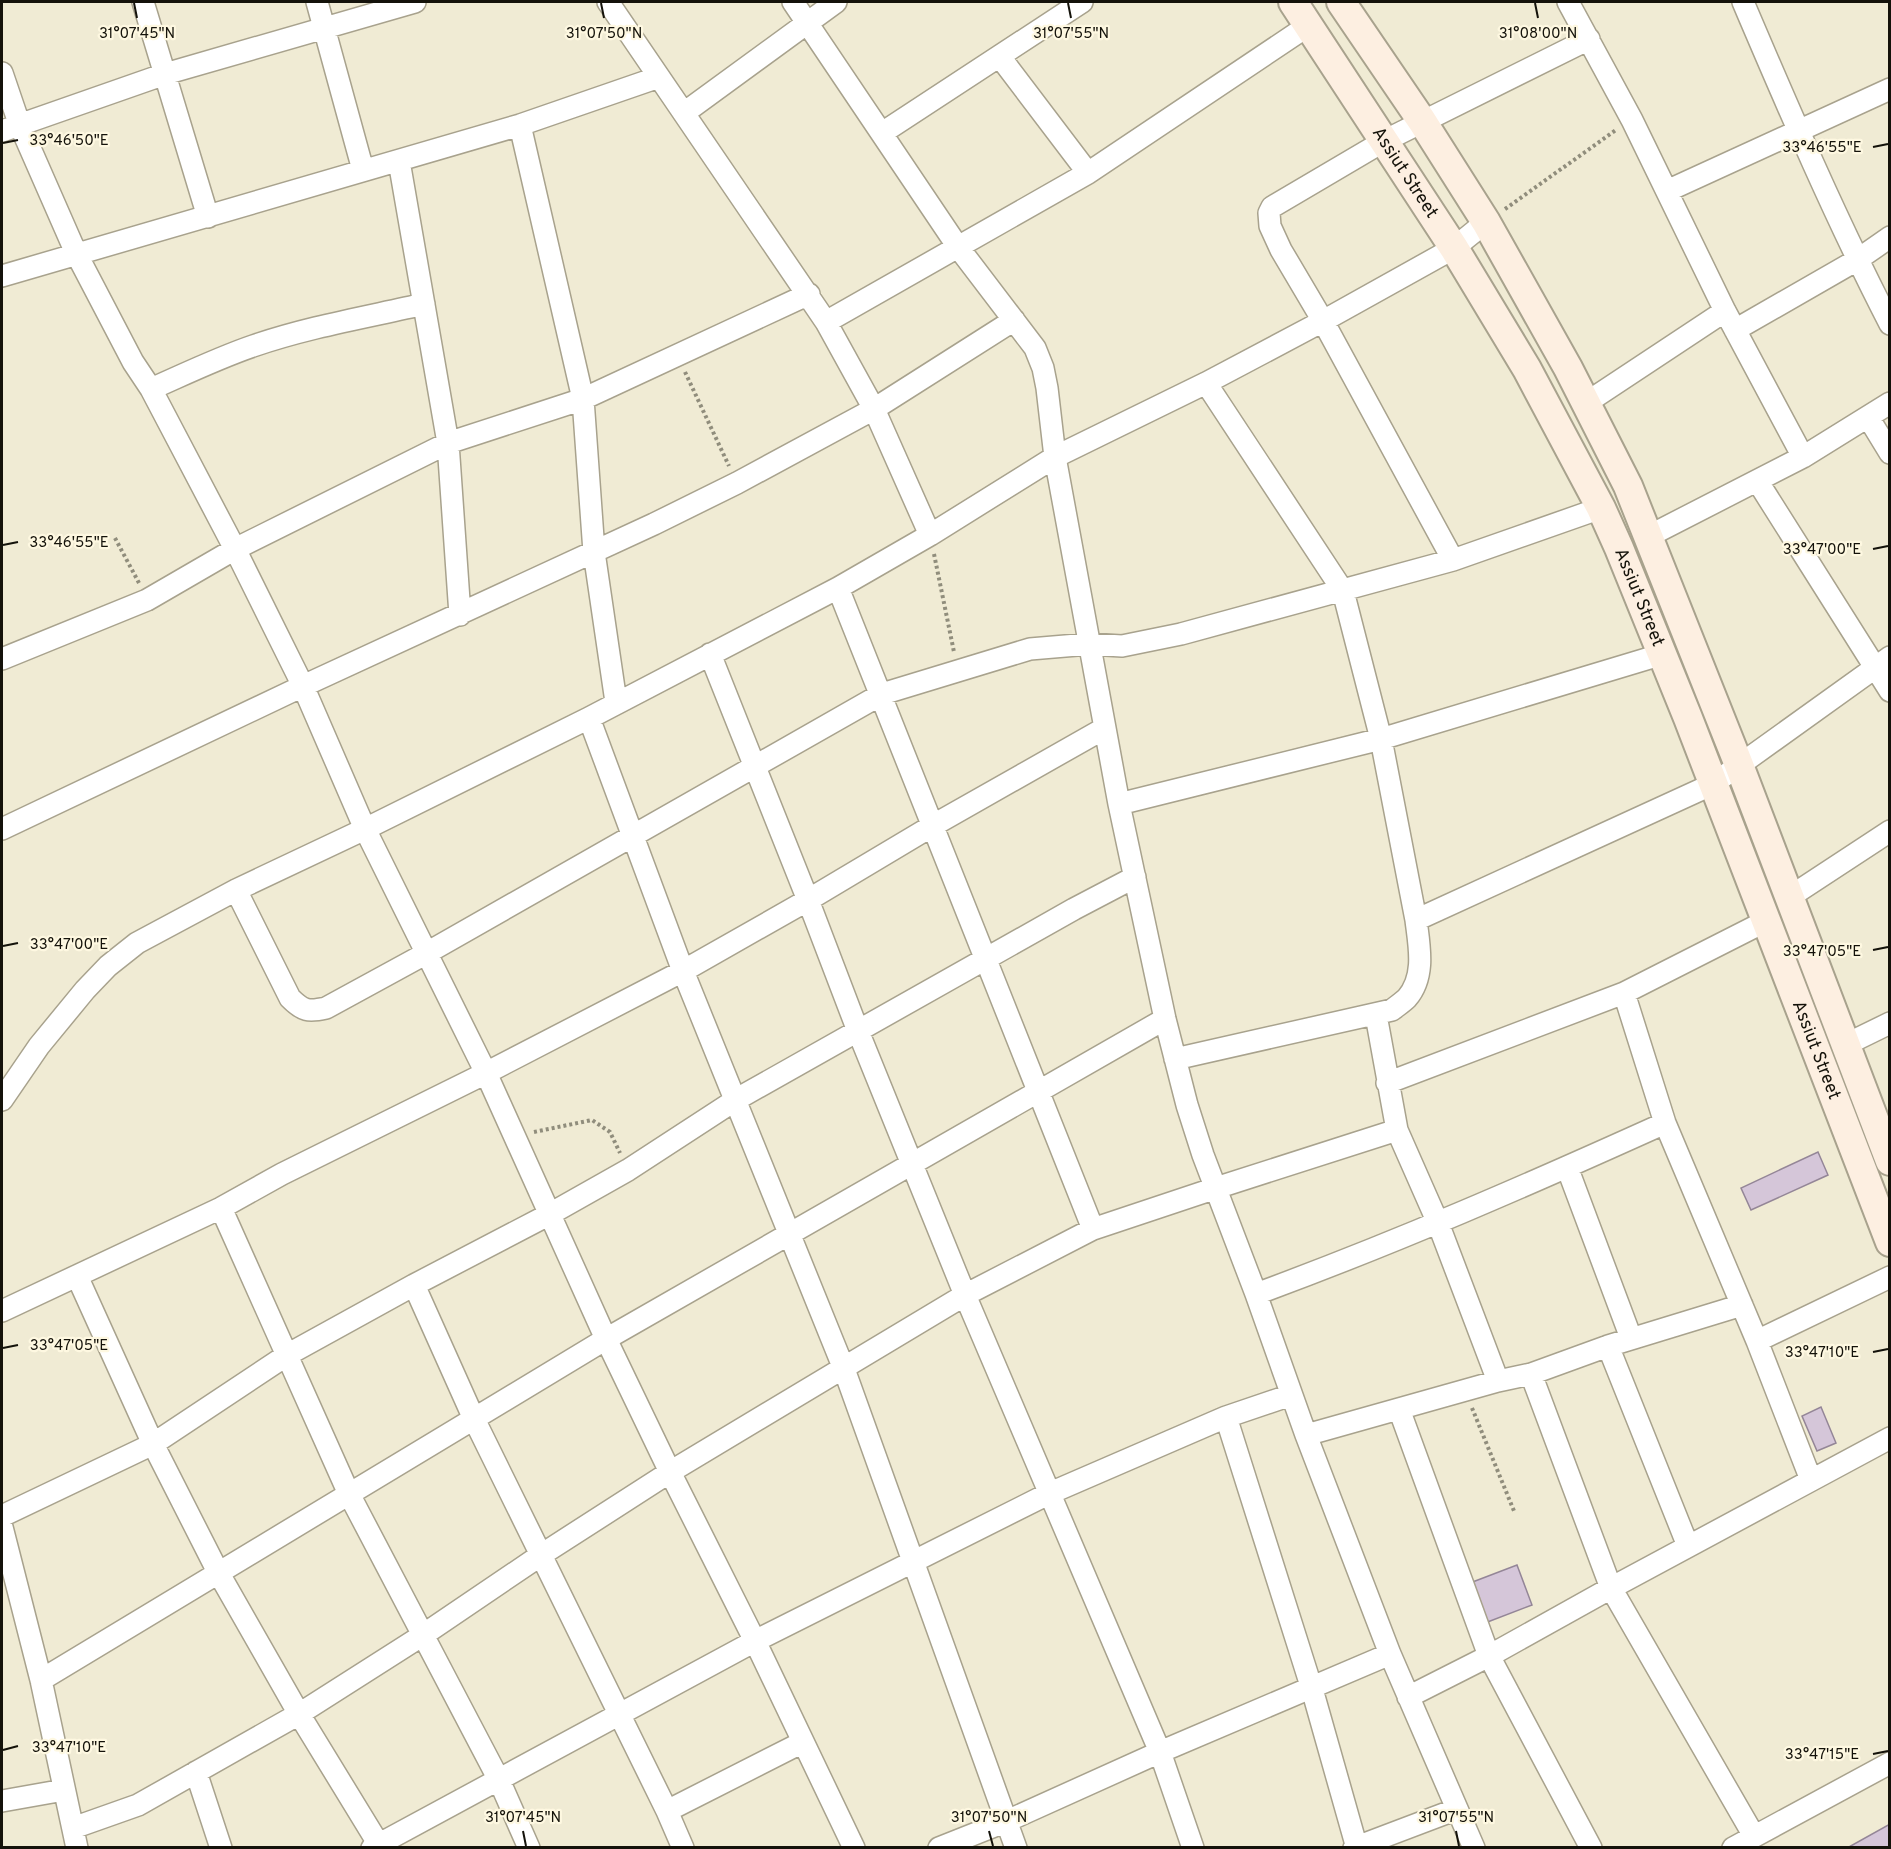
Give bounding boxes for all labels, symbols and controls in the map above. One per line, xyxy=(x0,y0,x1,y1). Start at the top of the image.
text: 31°07'45"N xyxy=(99,25,175,44)
text: 31°07'50"N xyxy=(566,25,642,44)
text: 31°07'55"N xyxy=(1033,25,1109,44)
text: 31°08'00"N xyxy=(1499,25,1577,44)
street label: Assiut Street xyxy=(1366,123,1443,223)
text: 33°46'50"E xyxy=(29,132,109,151)
text: 33°46'55"E xyxy=(1782,139,1862,158)
text: 33°46'55"E xyxy=(29,534,109,553)
text: 33°47'00"E xyxy=(1783,541,1861,560)
street label: Assiut Street xyxy=(1609,545,1669,650)
text: 33°47'00"E xyxy=(30,936,108,955)
text: 33°47'05"E xyxy=(1783,943,1861,962)
street label: Assiut Street xyxy=(1786,997,1846,1103)
text: 33°47'05"E xyxy=(30,1337,108,1356)
text: 33°47'10"E xyxy=(1785,1344,1859,1363)
text: 33°47'10"E xyxy=(32,1739,106,1758)
text: 33°47'15"E xyxy=(1785,1746,1859,1765)
text: 31°07'45"N xyxy=(485,1809,561,1828)
text: 31°07'50"N xyxy=(951,1809,1027,1828)
text: 31°07'55"N xyxy=(1418,1809,1494,1828)

